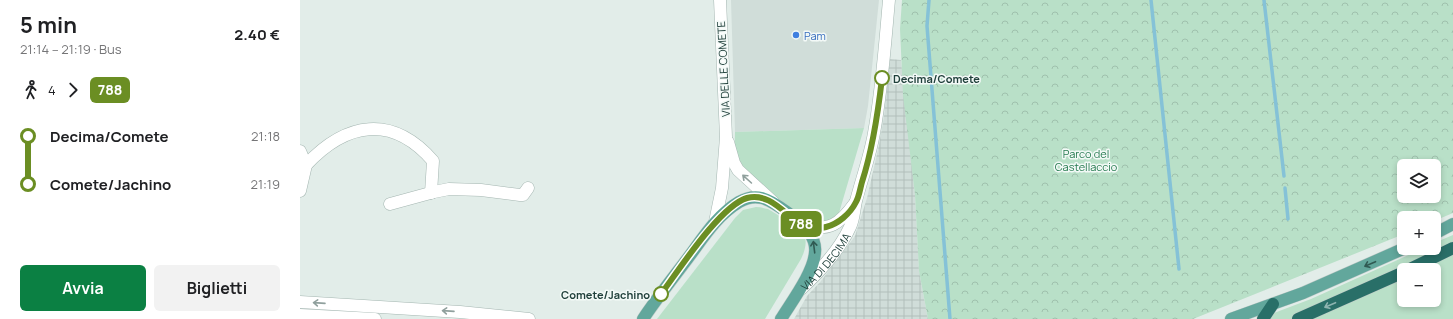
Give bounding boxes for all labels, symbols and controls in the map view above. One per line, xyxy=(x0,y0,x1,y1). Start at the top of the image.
text: 5 min xyxy=(20,10,77,40)
street label: VIA DELLE COMETE xyxy=(713,21,733,117)
text: 2.40 € xyxy=(234,24,280,45)
place label: Pam xyxy=(804,28,826,43)
marker: Pam xyxy=(791,30,801,40)
text: 21:14 – 21:19 · Bus xyxy=(20,40,122,58)
marker: Decima/Comete xyxy=(874,70,890,86)
place label: Decima/Comete xyxy=(893,71,980,86)
icon: walk xyxy=(20,79,42,101)
icon: forward xyxy=(62,79,84,101)
text: 788 xyxy=(98,80,122,99)
text: 4 xyxy=(48,81,56,99)
text: Decima/Comete xyxy=(50,126,169,147)
text: 21:18 xyxy=(251,127,280,145)
park label: Parco del Castellaccio xyxy=(1055,146,1118,174)
map controls xyxy=(1397,159,1441,307)
button: layers xyxy=(1397,159,1441,203)
text: Comete/Jachino xyxy=(50,174,171,195)
one-way arrow xyxy=(742,174,752,184)
text: 21:19 xyxy=(250,175,280,193)
line badge: 788 xyxy=(778,211,824,237)
button: + xyxy=(1397,211,1441,255)
text: 788 xyxy=(789,214,813,233)
street label: VIA DI DECIMA xyxy=(797,230,853,293)
one-way arrow xyxy=(810,241,818,254)
one-way arrow xyxy=(1364,261,1376,268)
button: − xyxy=(1397,263,1441,307)
button: Avvia xyxy=(20,265,146,311)
button: Biglietti xyxy=(154,265,280,311)
marker: Comete/Jachino xyxy=(653,286,669,302)
place label: Comete/Jachino xyxy=(561,287,650,302)
one-way arrow xyxy=(313,300,326,307)
one-way arrow xyxy=(1325,302,1337,310)
one-way arrow xyxy=(442,308,455,315)

